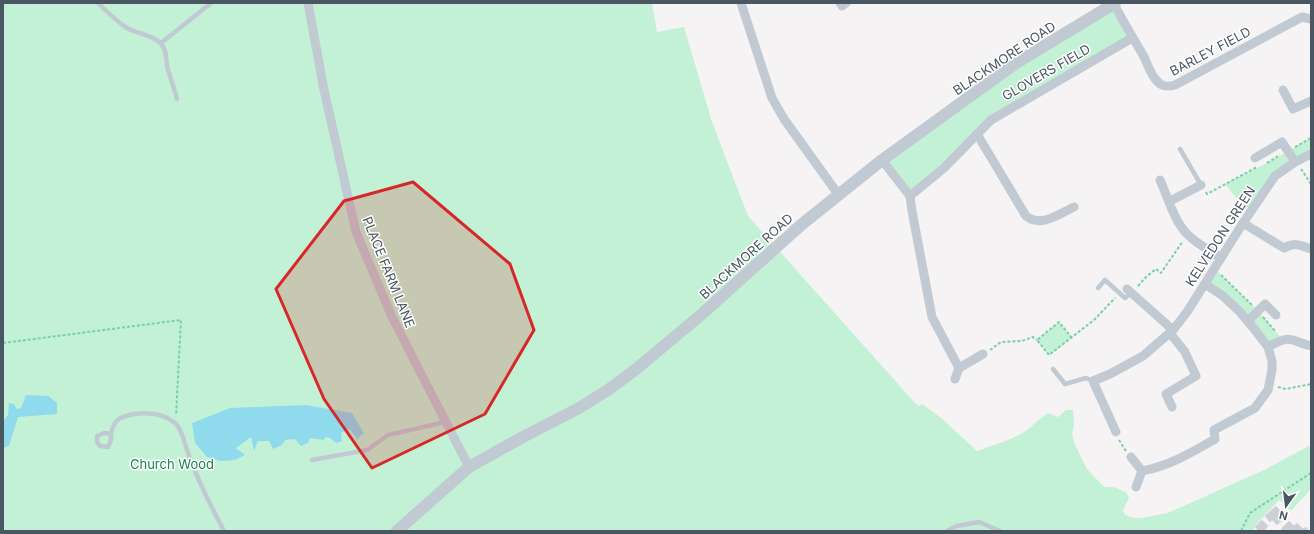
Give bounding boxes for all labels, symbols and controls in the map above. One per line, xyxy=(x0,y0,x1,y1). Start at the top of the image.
street label: BLACKMORE ROAD xyxy=(950,18,1058,98)
street label: BARLEY FIELD xyxy=(1167,23,1253,79)
street label: GLOVERS FIELD xyxy=(999,40,1093,104)
street label: KELVEDON GREEN xyxy=(1182,183,1258,289)
street label: BLACKMORE ROAD xyxy=(696,210,796,302)
street label: PLACE FARM LANE xyxy=(359,214,419,330)
park label: Church Wood xyxy=(130,456,214,472)
north arrow xyxy=(1266,486,1306,526)
text: N xyxy=(1278,508,1289,524)

